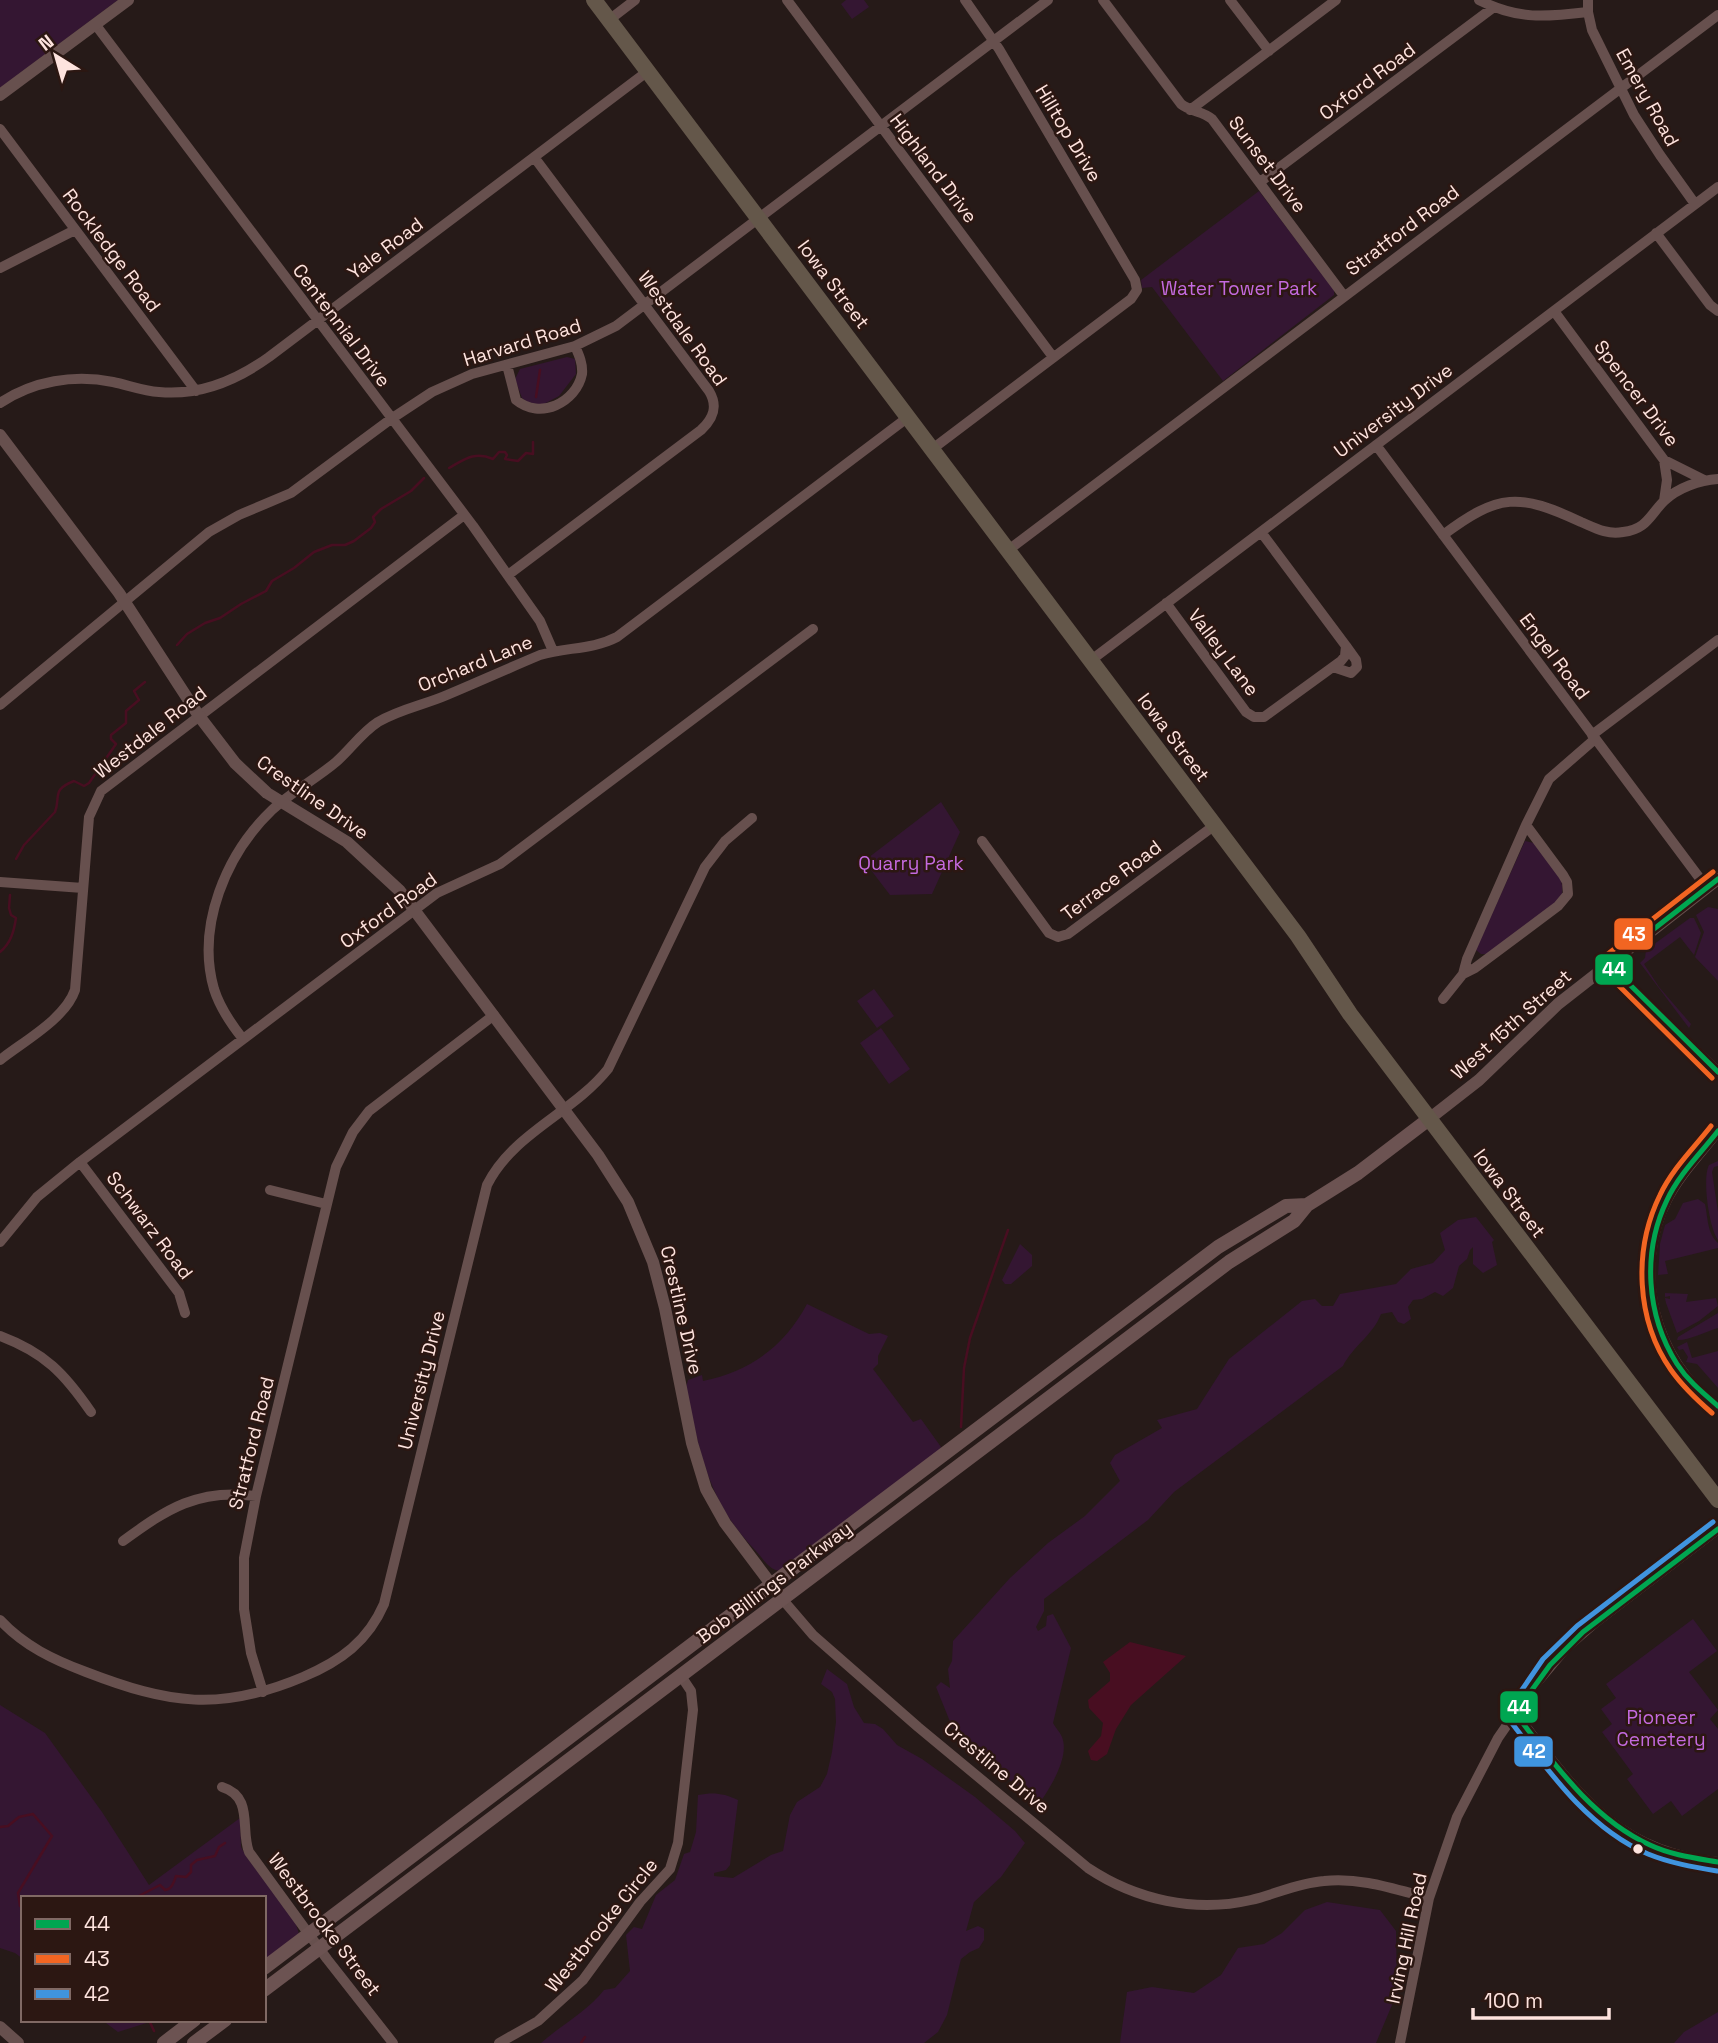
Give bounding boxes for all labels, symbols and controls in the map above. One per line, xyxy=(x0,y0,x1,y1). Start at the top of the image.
north arrow xyxy=(21,21,91,91)
text: N xyxy=(33,29,59,57)
street label: Oxford Road xyxy=(1314,37,1420,126)
street label: Emery Road xyxy=(1610,44,1685,151)
street label: Hilltop Drive xyxy=(1030,80,1107,187)
street label: Highland Drive xyxy=(884,109,983,228)
street label: Sunset Drive xyxy=(1223,111,1312,218)
street label: Stratford Road xyxy=(1340,179,1464,281)
street label: Rockledge Road xyxy=(57,184,166,317)
street label: Yale Road xyxy=(342,212,428,285)
street label: Iowa Street xyxy=(792,235,875,334)
street label: Centennial Drive xyxy=(287,259,396,392)
street label: Westdale Road xyxy=(632,266,733,391)
park label: Water Tower Park xyxy=(1161,276,1317,301)
street label: Harvard Road xyxy=(460,313,584,372)
street label: Spencer Drive xyxy=(1588,335,1685,452)
street label: University Drive xyxy=(1329,358,1458,463)
street label: Valley Lane xyxy=(1183,604,1265,701)
street label: Engel Road xyxy=(1514,608,1595,705)
street label: Orchard Lane xyxy=(414,629,536,698)
street label: Westdale Road xyxy=(89,681,212,784)
street label: Iowa Street xyxy=(1132,688,1215,787)
street label: Crestline Drive xyxy=(252,749,374,845)
street label: Terrace Road xyxy=(1056,835,1166,926)
park label: Quarry Park xyxy=(858,851,964,876)
street label: Oxford Road xyxy=(335,867,442,954)
line badge: 43 xyxy=(1613,917,1654,951)
text: 43 xyxy=(1622,922,1646,947)
line badge: 44 xyxy=(1594,953,1634,986)
text: 44 xyxy=(1602,957,1626,982)
street label: West 15th Street xyxy=(1446,964,1577,1085)
street label: Iowa Street xyxy=(1468,1144,1551,1243)
street label: Schwarz Road xyxy=(101,1166,198,1284)
street label: Crestline Drive xyxy=(655,1243,708,1377)
street label: University Drive xyxy=(392,1308,451,1452)
street label: Stratford Road xyxy=(223,1374,280,1512)
street label: Bob Billings Parkway xyxy=(692,1516,857,1649)
line badge: 44 xyxy=(1499,1690,1539,1724)
text: 44 xyxy=(1507,1695,1531,1720)
park label: Pioneer Cemetery xyxy=(1616,1705,1706,1752)
street label: Crestline Drive xyxy=(938,1716,1055,1819)
line badge: 42 xyxy=(1513,1735,1554,1768)
text: 42 xyxy=(1522,1739,1546,1764)
unlabelled marker xyxy=(1631,1842,1645,1856)
street label: Westbrooke Street xyxy=(263,1848,387,2001)
street label: Westbrooke Circle xyxy=(540,1853,663,1997)
street label: Irving Hill Road xyxy=(1380,1870,1433,2006)
legend xyxy=(21,1896,266,2022)
text: 44 xyxy=(84,1910,110,1937)
text: 43 xyxy=(84,1945,110,1972)
scale bar xyxy=(1473,1976,1610,2020)
text: 42 xyxy=(84,1980,110,2007)
text: 100 m xyxy=(1484,1987,1543,2014)

